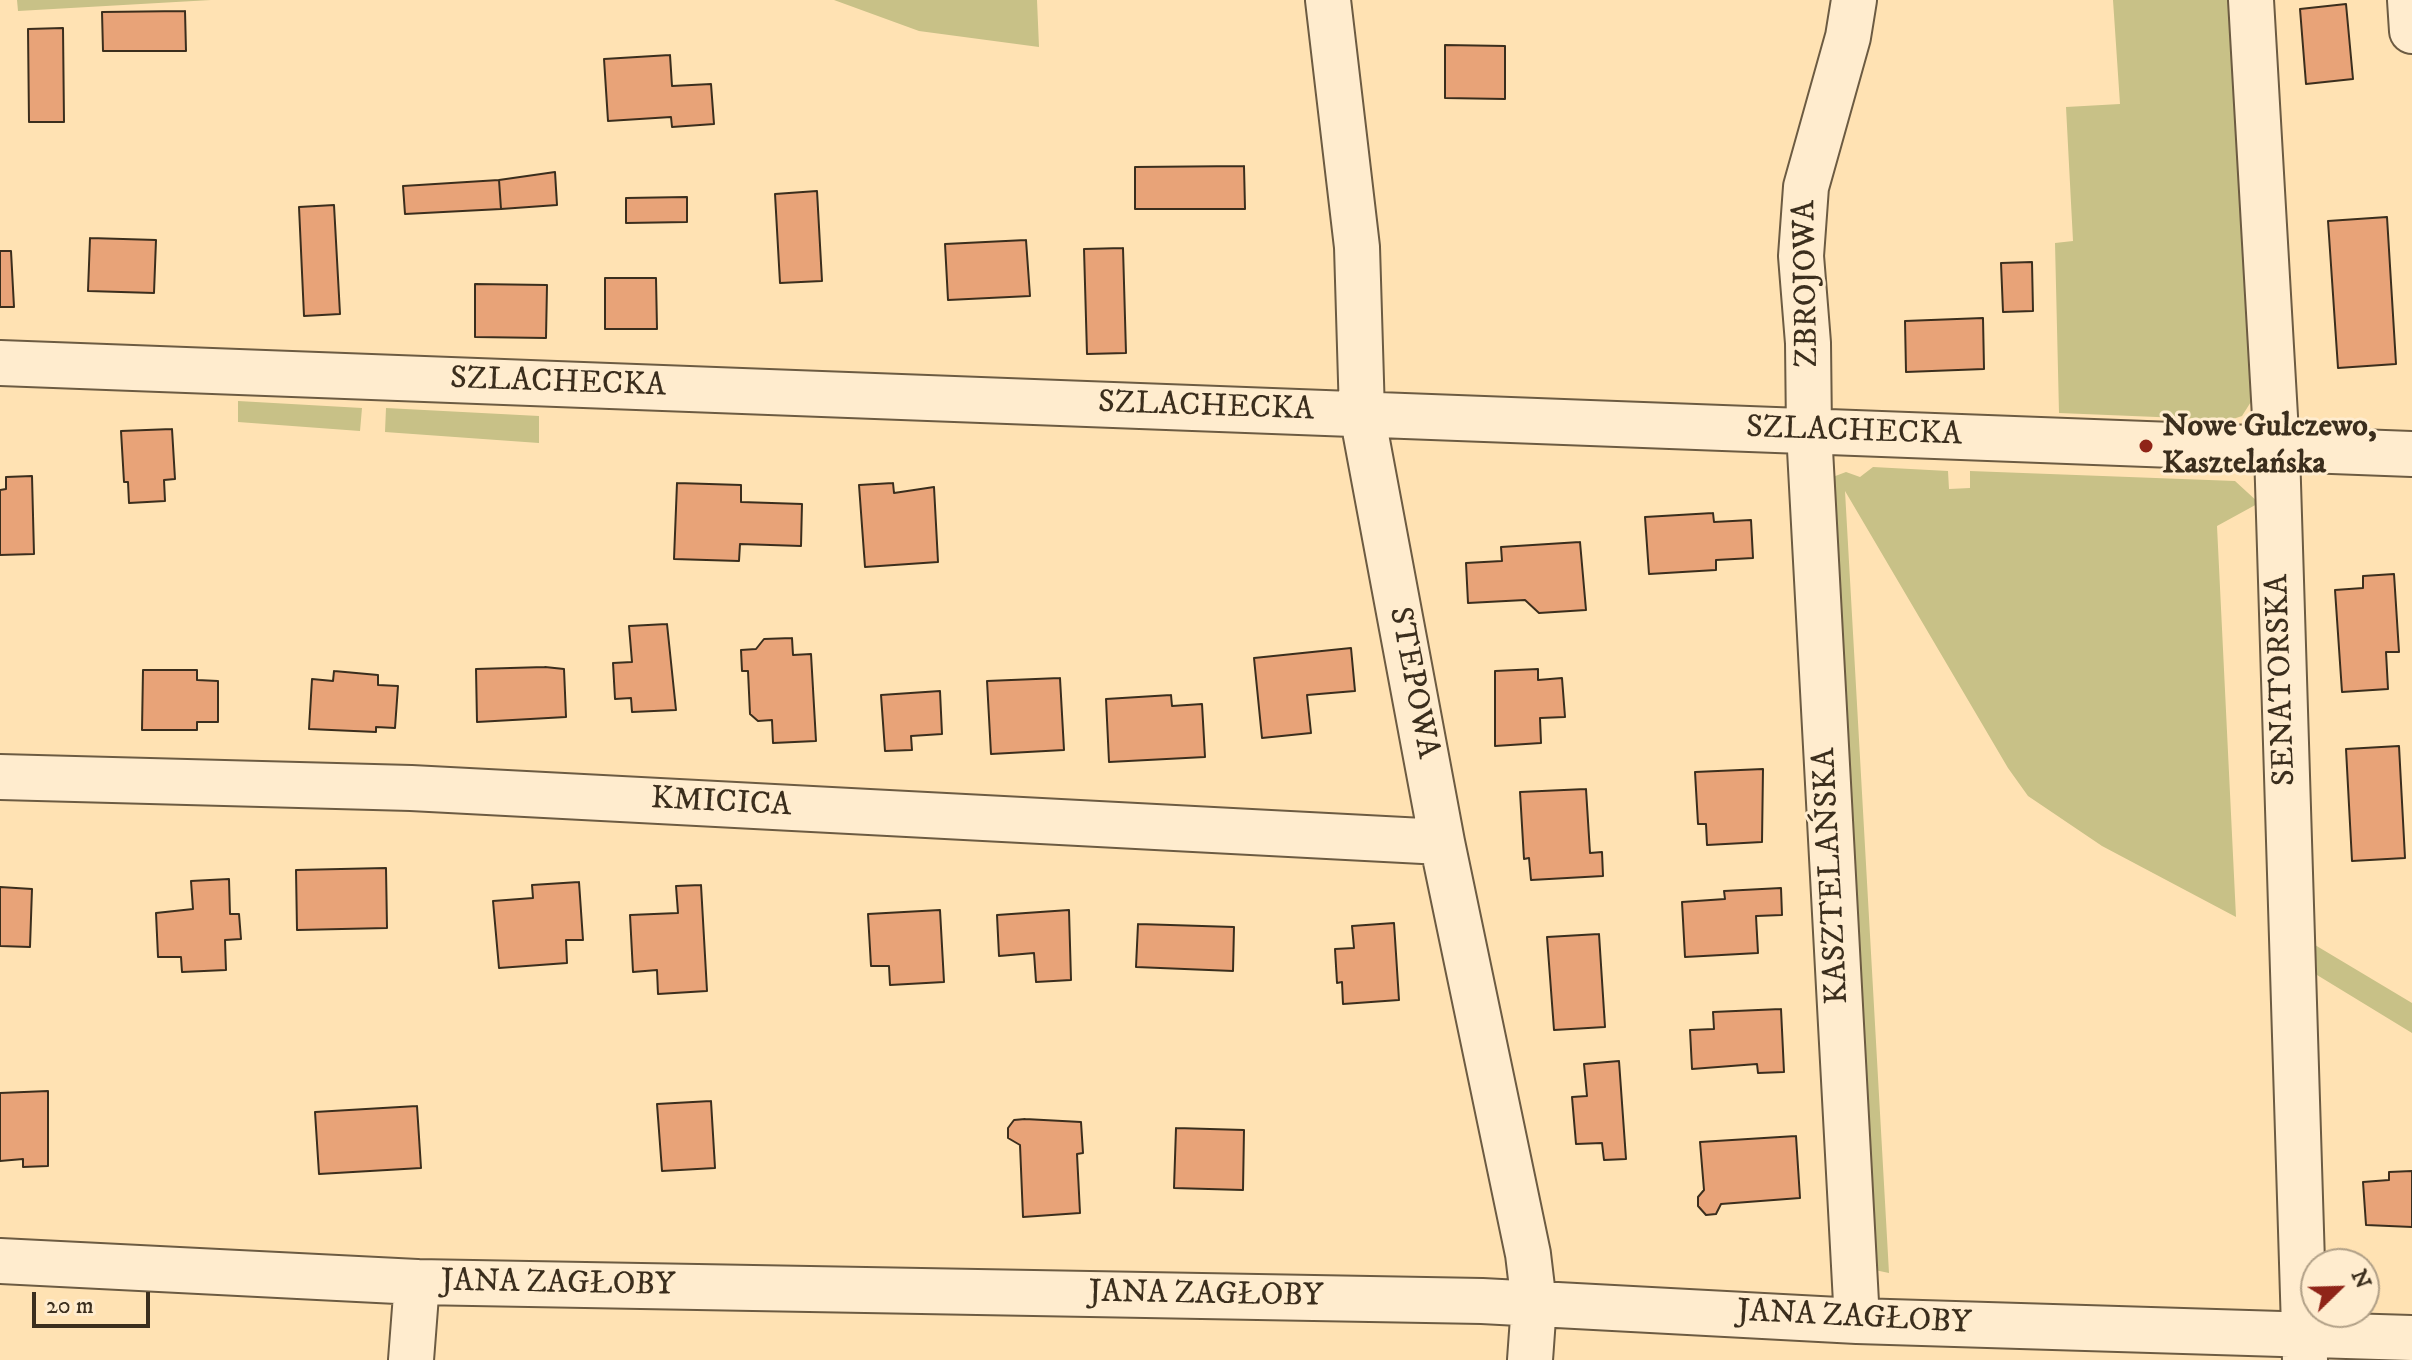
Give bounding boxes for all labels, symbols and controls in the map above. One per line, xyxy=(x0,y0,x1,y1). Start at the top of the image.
street label: ZBROJOWA xyxy=(1787,200,1829,368)
street label: SZLACHECKA xyxy=(449,361,667,407)
street label: SZLACHECKA xyxy=(1097,385,1315,431)
place label: Nowe Gulczewo, Kasztelańska xyxy=(2162,409,2377,484)
street label: SZLACHECKA xyxy=(1745,410,1963,456)
marker: Nowe Gulczewo, Kasztelańska xyxy=(2137,437,2155,455)
street label: SENATORSKA xyxy=(2260,573,2306,787)
street label: STEPOWA xyxy=(1379,604,1445,762)
street label: KASZTELAŃSKA xyxy=(1807,747,1859,1005)
street label: KMICICA xyxy=(650,781,792,827)
north arrow xyxy=(2300,1248,2380,1328)
street label: JANA ZAGŁOBY xyxy=(441,1264,675,1306)
text: N xyxy=(2345,1266,2377,1293)
street label: JANA ZAGŁOBY xyxy=(1089,1275,1323,1317)
scale bar xyxy=(36,1276,154,1326)
text: 20 m xyxy=(46,1291,94,1321)
street label: JANA ZAGŁOBY xyxy=(1736,1294,1972,1344)

